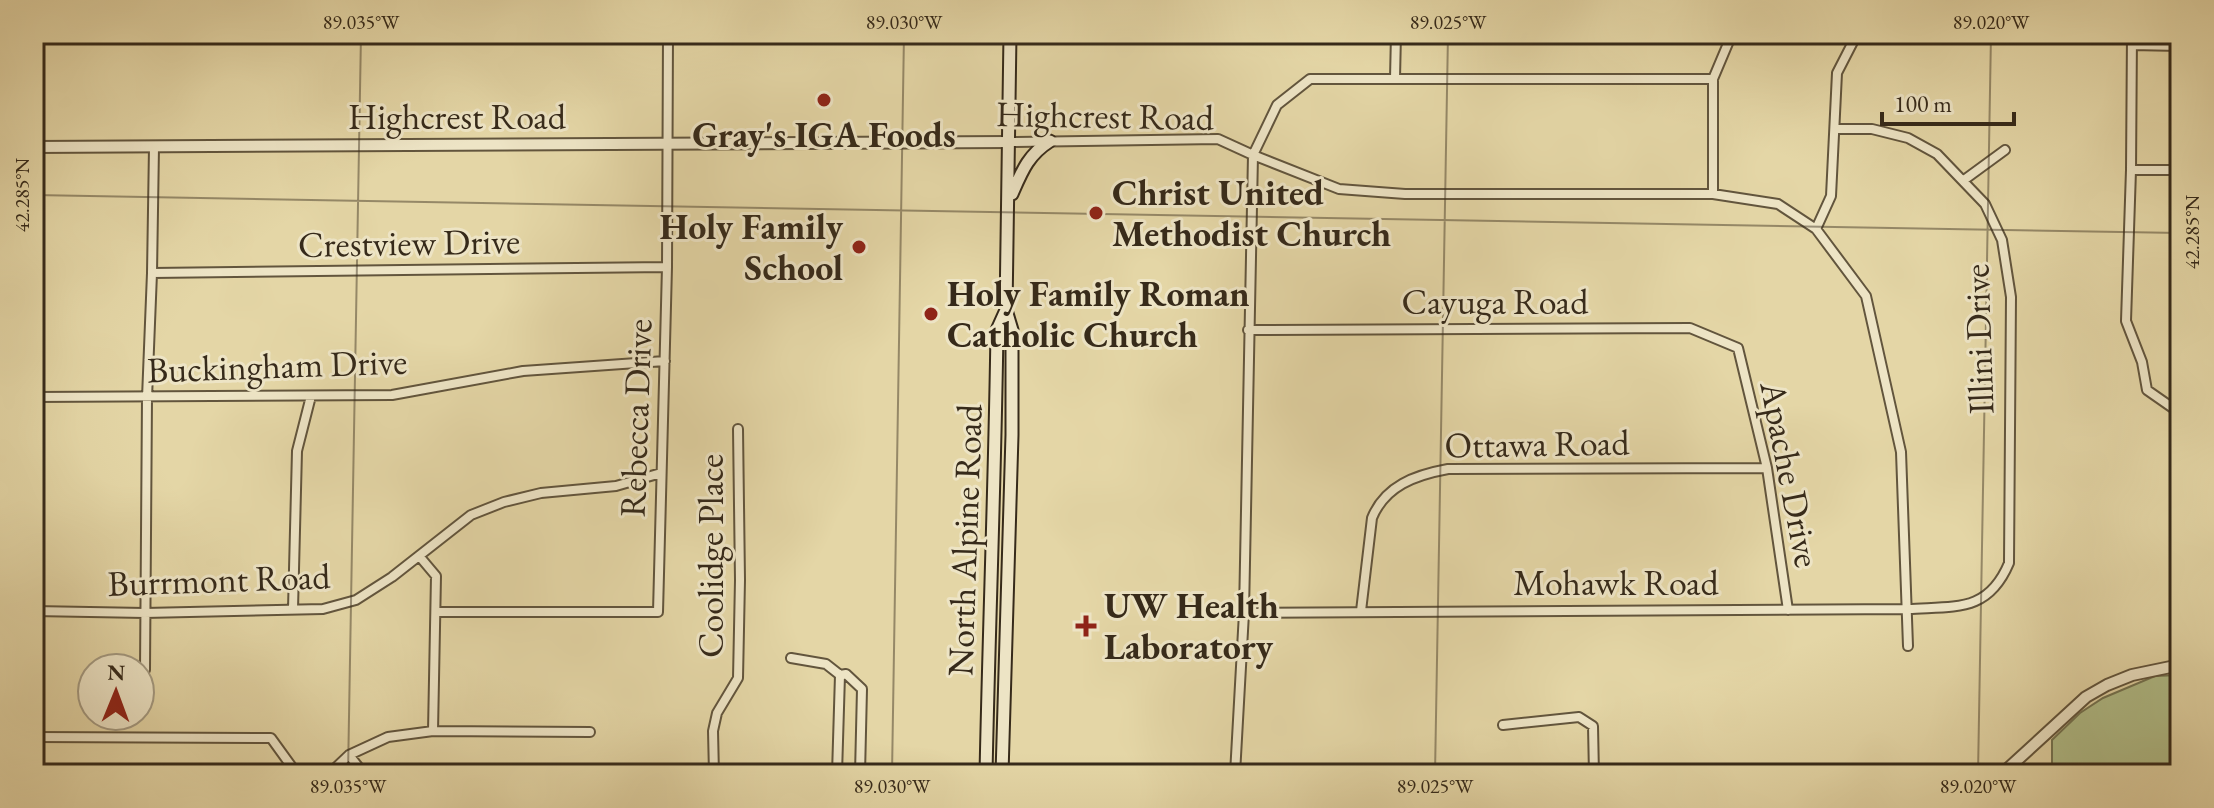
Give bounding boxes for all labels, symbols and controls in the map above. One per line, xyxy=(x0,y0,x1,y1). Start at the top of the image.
text: 89.035°W xyxy=(323,9,400,35)
text: 89.030°W xyxy=(866,9,943,35)
text: 89.025°W xyxy=(1410,9,1487,35)
text: 89.020°W xyxy=(1953,9,2030,35)
scale bar xyxy=(1882,76,2014,126)
text: 100 m xyxy=(1894,88,1952,119)
street label: Highcrest Road xyxy=(996,90,1215,141)
marker: Gray's IGA Foods xyxy=(815,91,833,109)
street label: Highcrest Road xyxy=(348,93,567,140)
place label: Gray's IGA Foods xyxy=(692,111,956,158)
text: 42.285°N xyxy=(9,158,35,232)
place label: Christ United Methodist Church xyxy=(1112,169,1391,257)
text: 42.285°N xyxy=(2179,195,2205,269)
place label: Holy Family School xyxy=(659,203,844,291)
marker: Christ United Methodist Church xyxy=(1087,204,1105,222)
street label: Crestview Drive xyxy=(298,217,520,268)
marker: Holy Family School xyxy=(850,238,868,256)
street label: Illini Drive xyxy=(1952,263,2005,415)
place label: Holy Family Roman Catholic Church xyxy=(947,270,1250,358)
street label: Cayuga Road xyxy=(1402,278,1589,325)
marker: Holy Family Roman Catholic Church xyxy=(922,305,940,323)
street label: Rebecca Drive xyxy=(609,318,662,518)
street label: Buckingham Drive xyxy=(146,337,408,394)
street label: Apache Drive xyxy=(1749,376,1832,571)
street label: North Alpine Road xyxy=(936,402,993,677)
street label: Ottawa Road xyxy=(1444,418,1631,469)
street label: Coolidge Place xyxy=(687,454,734,658)
street label: Burrmont Road xyxy=(107,552,332,607)
street label: Mohawk Road xyxy=(1513,559,1719,606)
place label: UW Health Laboratory xyxy=(1104,582,1279,670)
marker: UW Health Laboratory xyxy=(1075,615,1097,637)
north arrow xyxy=(76,652,156,732)
text: N xyxy=(107,658,126,687)
text: 89.035°W xyxy=(310,773,387,799)
text: 89.030°W xyxy=(854,773,931,799)
text: 89.025°W xyxy=(1397,773,1474,799)
text: 89.020°W xyxy=(1940,773,2017,799)

